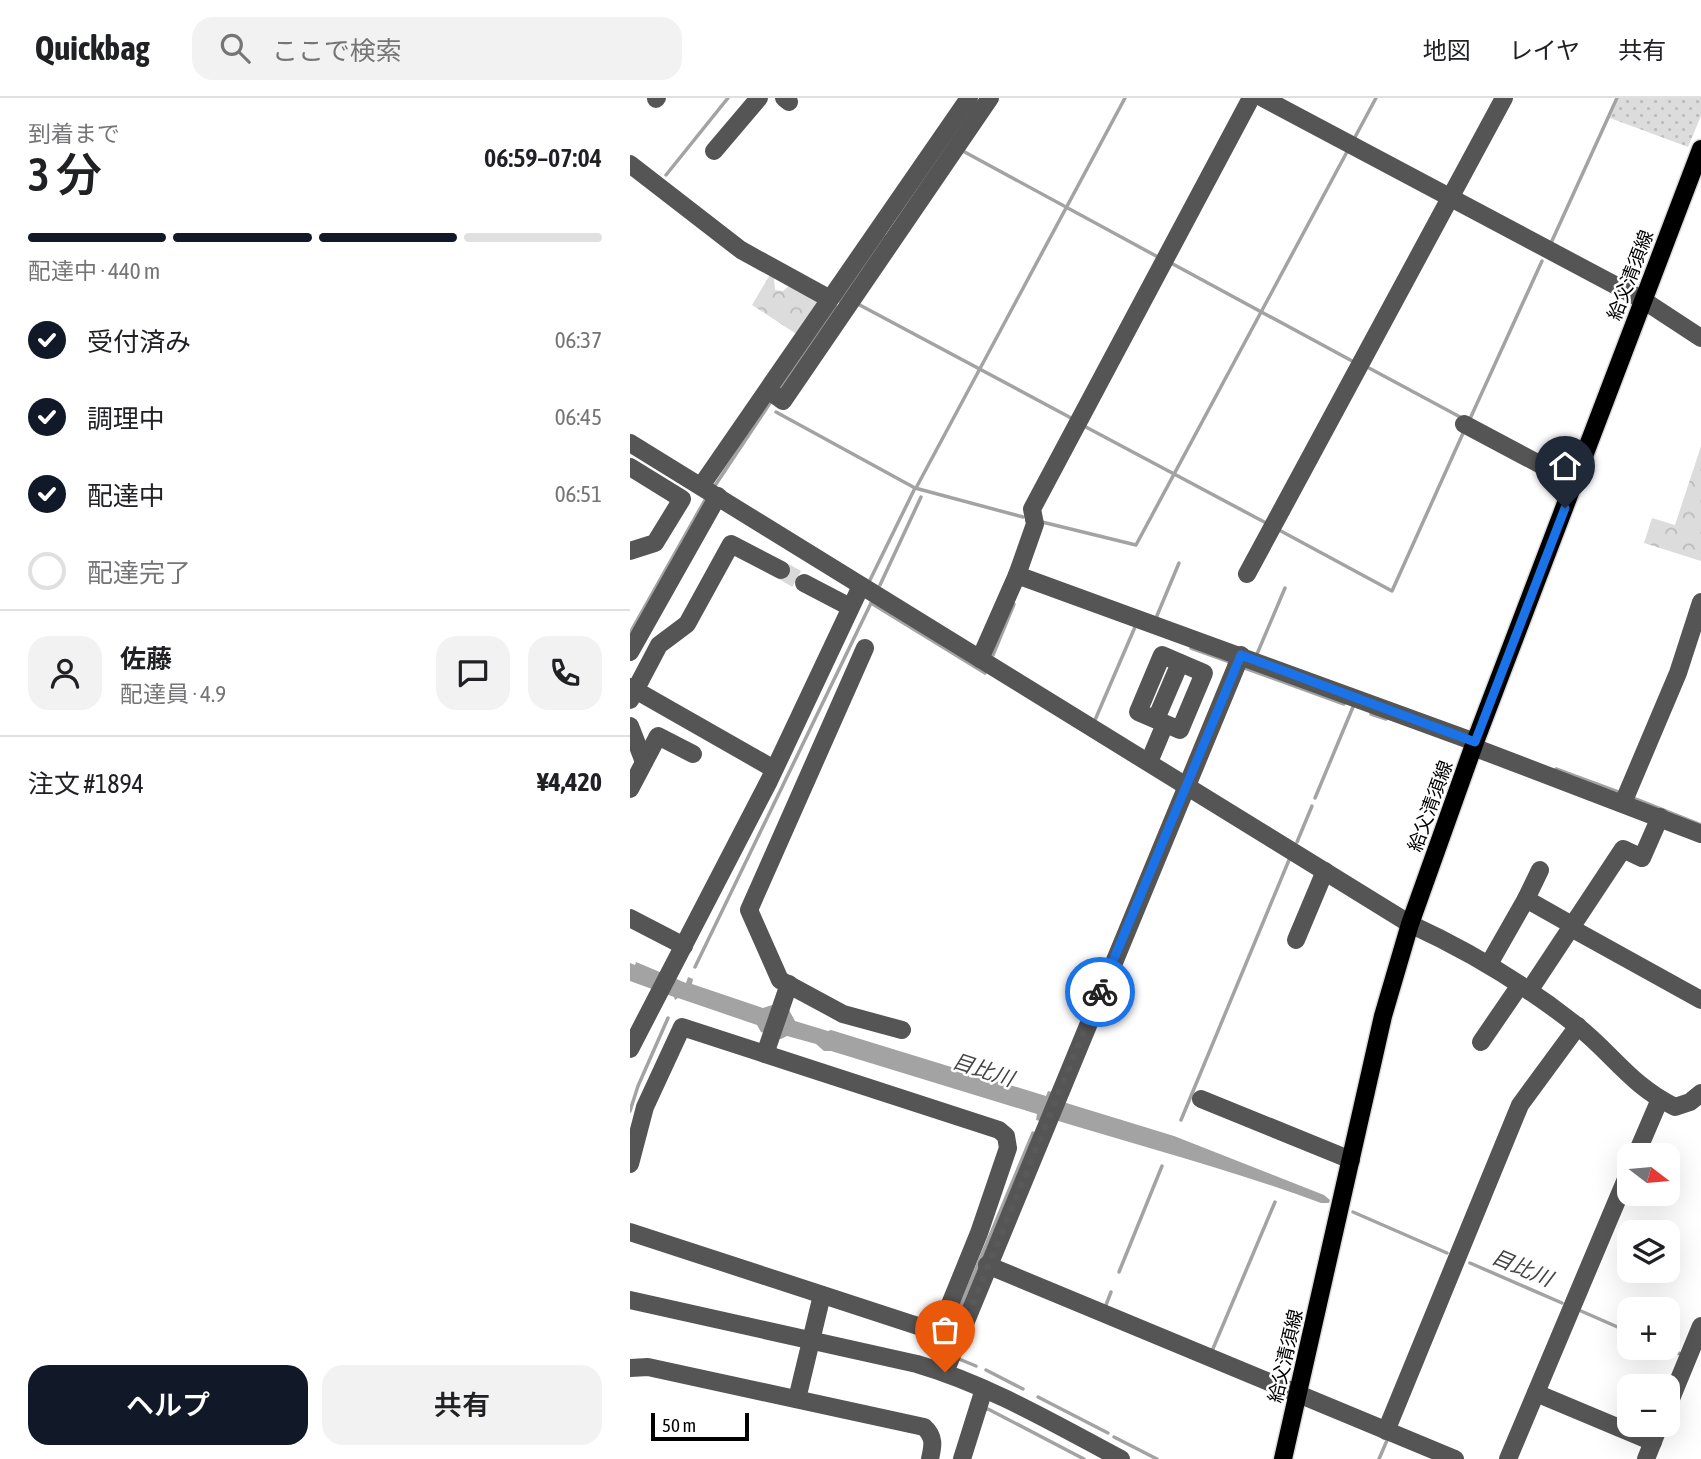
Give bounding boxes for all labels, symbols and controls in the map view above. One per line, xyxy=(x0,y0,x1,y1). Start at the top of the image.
search box xyxy=(192,17,682,80)
text: Quickbag xyxy=(35,29,150,67)
icon: search xyxy=(216,29,254,67)
text: ここで検索 xyxy=(272,36,402,66)
text: 地図 xyxy=(1423,37,1471,64)
text: レイヤ xyxy=(1509,37,1580,64)
text: 共有 xyxy=(1618,37,1666,64)
text: 到着まで xyxy=(28,121,120,147)
text: 06:59–07:04 xyxy=(484,143,602,173)
text: 3 分 xyxy=(28,148,102,201)
street label: 給父清須線 xyxy=(1603,227,1657,323)
text: 配達中 · 440 m xyxy=(28,258,160,284)
icon: check xyxy=(28,321,66,359)
text: 受付済み xyxy=(87,327,191,357)
text: 06:37 xyxy=(555,327,602,353)
icon: check xyxy=(28,398,66,436)
text: 調理中 xyxy=(87,404,165,434)
text: 06:45 xyxy=(555,404,602,430)
pin xyxy=(1535,436,1595,508)
icon: home xyxy=(1546,447,1584,485)
icon: check xyxy=(28,475,66,513)
text: 配達中 xyxy=(87,481,165,511)
text: 06:51 xyxy=(555,481,602,507)
text: 配達完了 xyxy=(87,558,191,588)
button: person xyxy=(28,636,102,710)
button: chat xyxy=(436,636,510,710)
button: phone xyxy=(528,636,602,710)
text: 佐藤 xyxy=(120,644,172,674)
text: 配達員 · 4.9 xyxy=(120,681,226,707)
street label: 給父清須線 xyxy=(1403,758,1457,854)
text: ¥4,420 xyxy=(537,767,602,797)
text: 注文 #1894 xyxy=(28,769,144,799)
courier xyxy=(1065,957,1135,1027)
icon: bike xyxy=(1081,973,1119,1011)
water label: 目比川 xyxy=(950,1048,1019,1091)
north arrow xyxy=(1617,1143,1680,1206)
map controls xyxy=(1617,1143,1680,1437)
button: layers xyxy=(1617,1220,1680,1283)
water label: 目比川 xyxy=(1489,1244,1558,1291)
button: + xyxy=(1617,1297,1680,1360)
pin xyxy=(915,1300,975,1372)
street label: 給父清須線 xyxy=(1264,1307,1306,1405)
icon: bag xyxy=(926,1311,964,1349)
button: ヘルプ xyxy=(28,1365,308,1445)
button: 共有 xyxy=(322,1365,602,1445)
button: − xyxy=(1617,1374,1680,1437)
scale bar xyxy=(651,1410,749,1442)
text: 50 m xyxy=(662,1414,696,1436)

